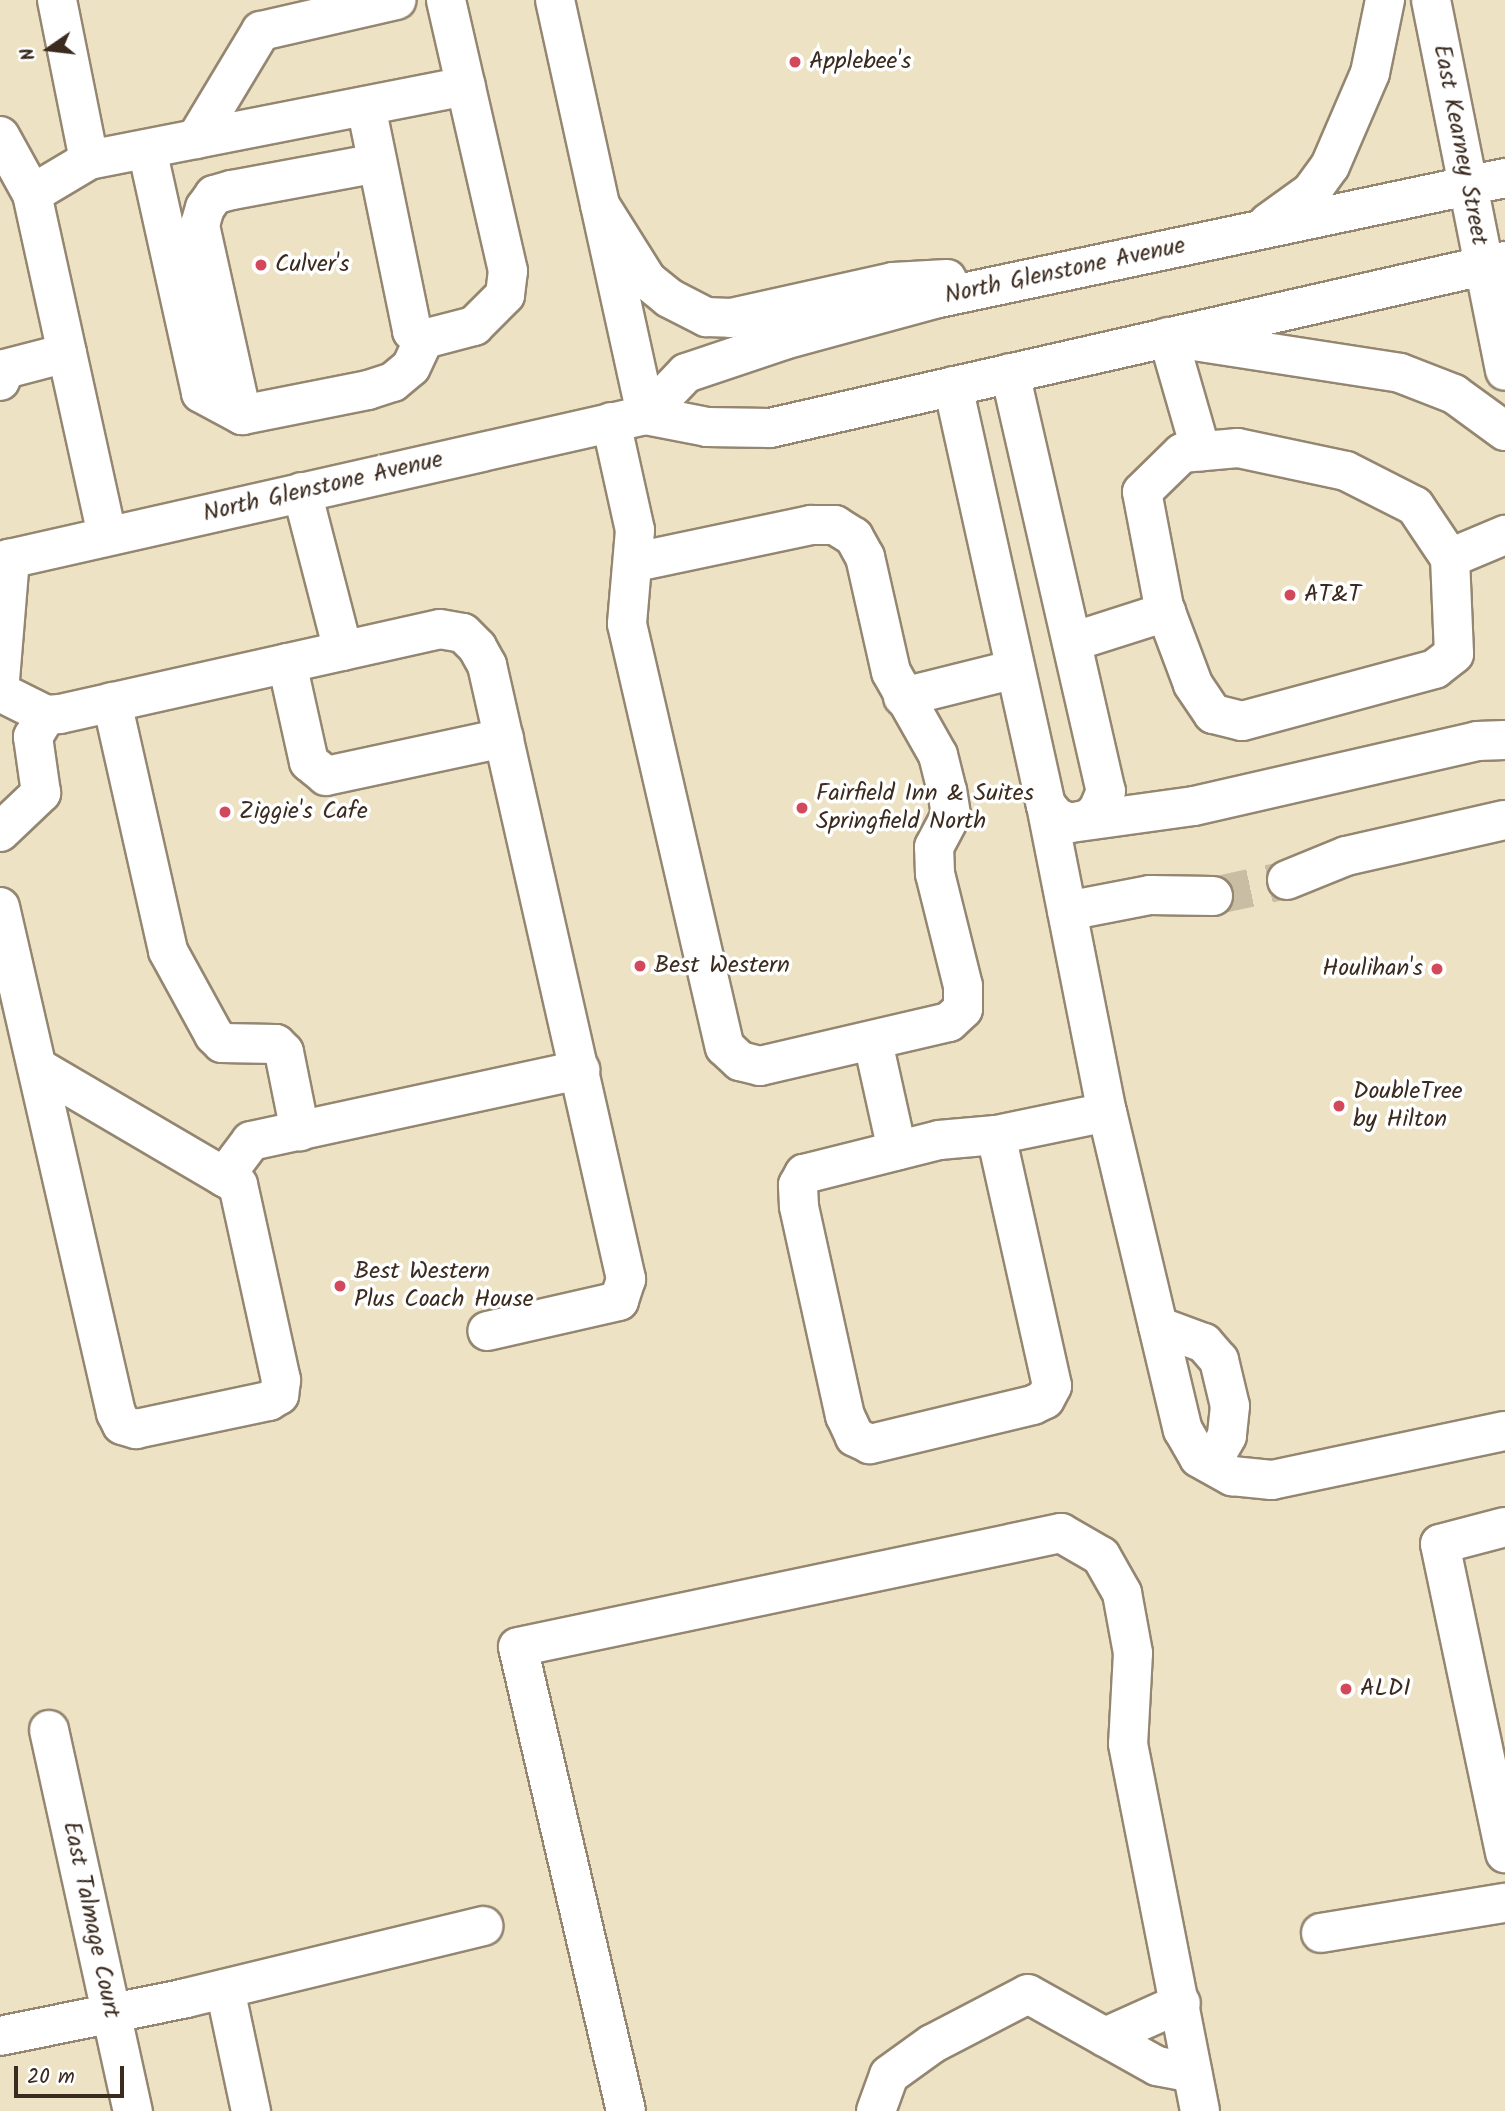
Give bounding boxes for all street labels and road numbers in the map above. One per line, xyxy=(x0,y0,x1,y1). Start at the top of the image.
street label: East Kearney Street xyxy=(1426,42,1494,248)
street label: North Glenstone Avenue xyxy=(942,231,1188,311)
street label: North Glenstone Avenue xyxy=(200,445,446,529)
street label: East Talmage Court xyxy=(56,1819,126,2021)

